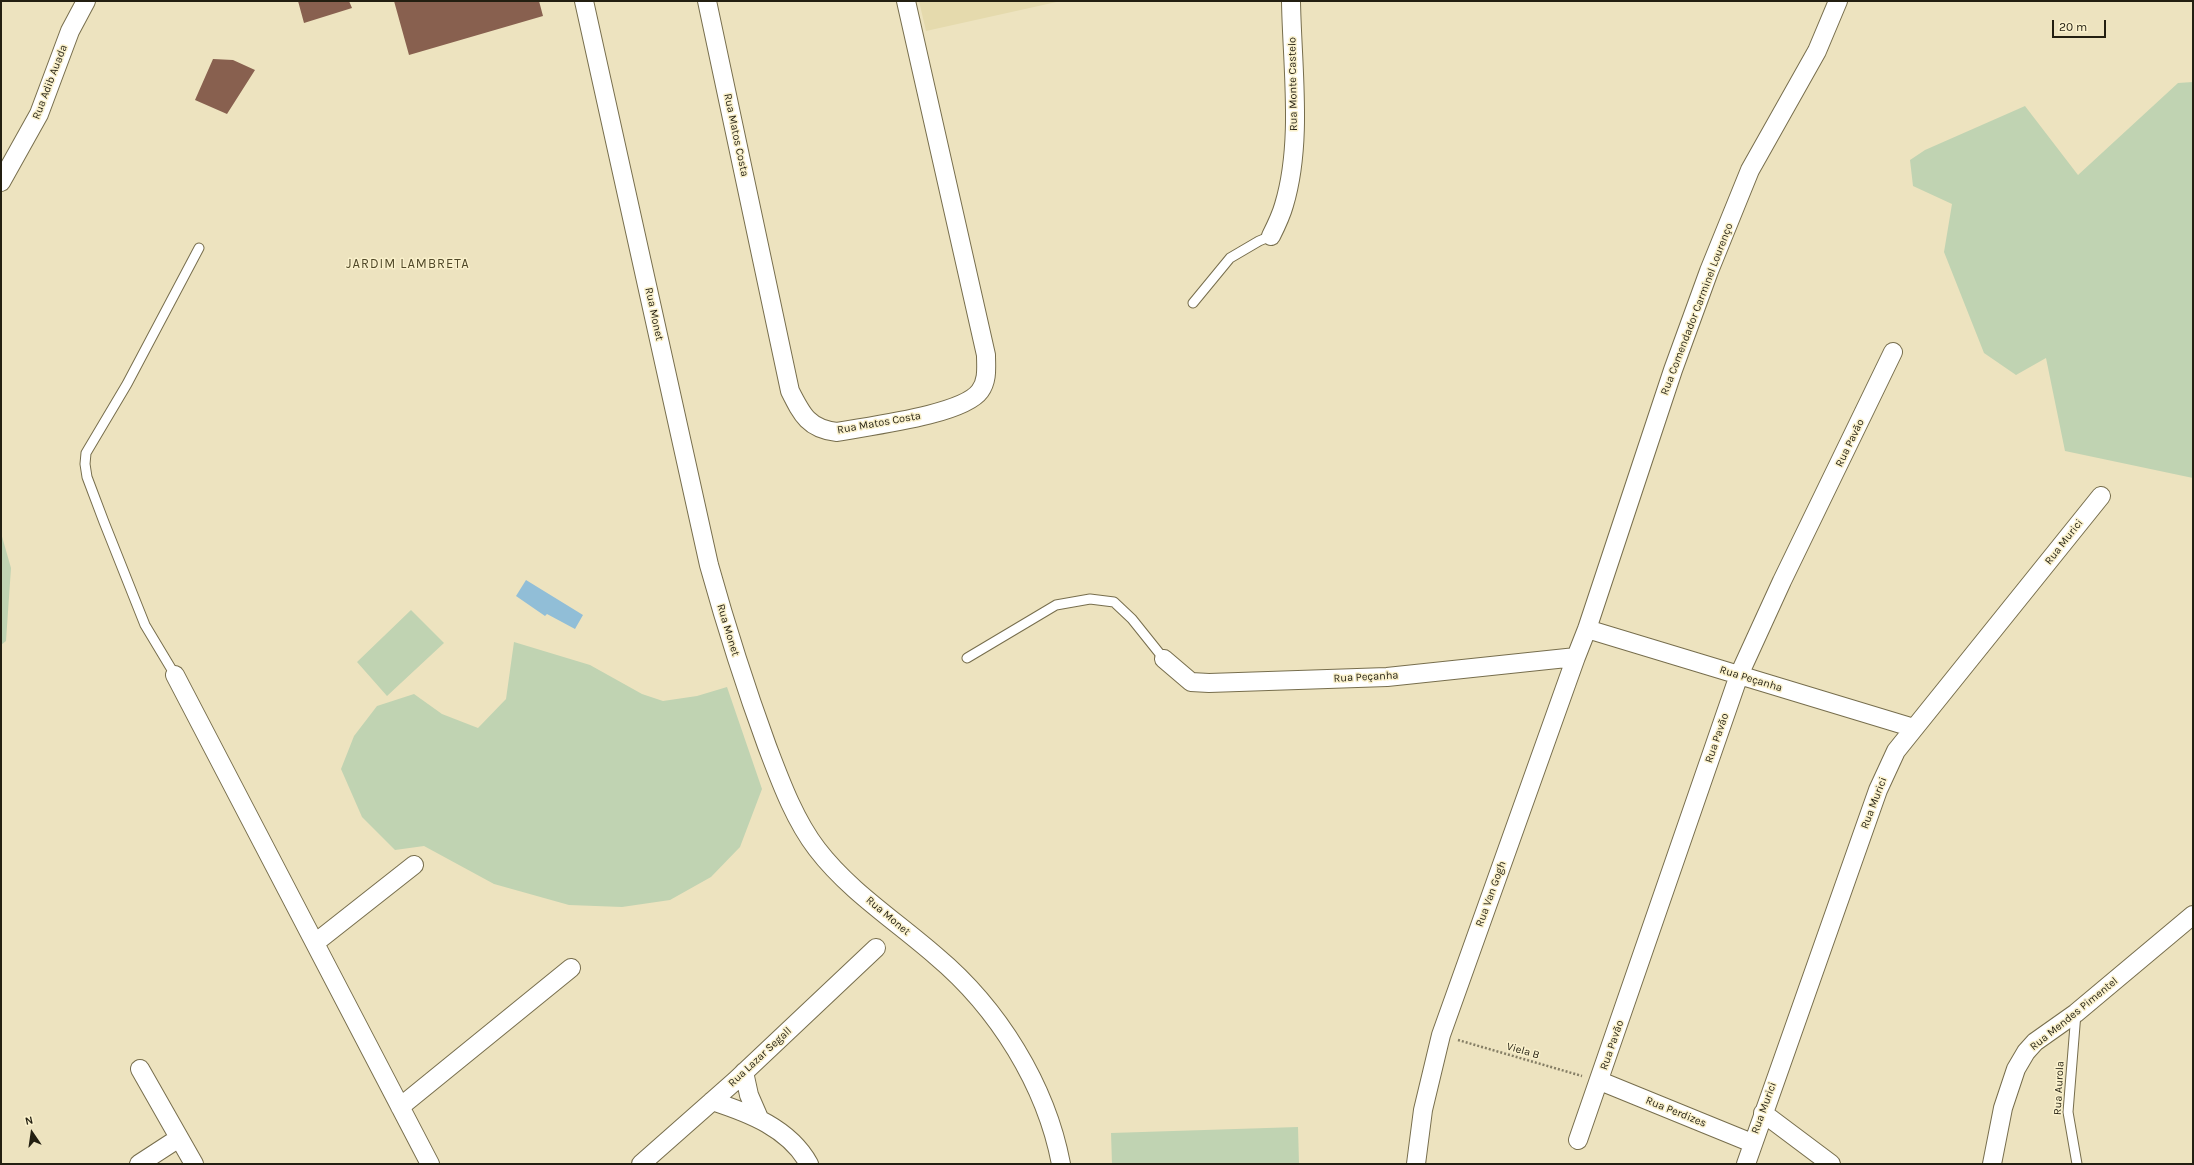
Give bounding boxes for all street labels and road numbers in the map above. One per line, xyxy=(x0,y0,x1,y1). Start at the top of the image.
street label: Rua Monte Castelo xyxy=(1286,37,1300,131)
street label: Rua Adib Auada xyxy=(30,43,70,121)
street label: Rua Matos Costa xyxy=(721,92,751,178)
street label: Rua Comendador Carminel Lourenço xyxy=(1658,221,1736,397)
street label: Rua Monet xyxy=(642,286,666,342)
street label: Rua Matos Costa xyxy=(836,409,922,437)
street label: Rua Pavão xyxy=(1833,417,1867,469)
street label: Rua Murici xyxy=(2042,517,2086,567)
street label: Rua Monet xyxy=(714,602,742,658)
street label: Rua Peçanha xyxy=(1718,663,1784,695)
street label: Rua Peçanha xyxy=(1333,669,1399,685)
street label: Rua Pavão xyxy=(1702,711,1732,765)
street label: Rua Murici xyxy=(1858,775,1890,831)
street label: Rua Van Gogh xyxy=(1473,859,1509,929)
street label: Rua Monet xyxy=(863,894,913,938)
street label: Rua Mendes Pimentel xyxy=(2027,975,2121,1053)
street label: Rua Pavão xyxy=(1597,1018,1627,1072)
street label: Rua Lazar Segall xyxy=(726,1024,794,1090)
street label: Viela B xyxy=(1505,1040,1541,1062)
street label: Rua Aurola xyxy=(2051,1061,2067,1115)
street label: Rua Murici xyxy=(1749,1080,1779,1136)
street label: Rua Perdizes xyxy=(1644,1094,1708,1130)

